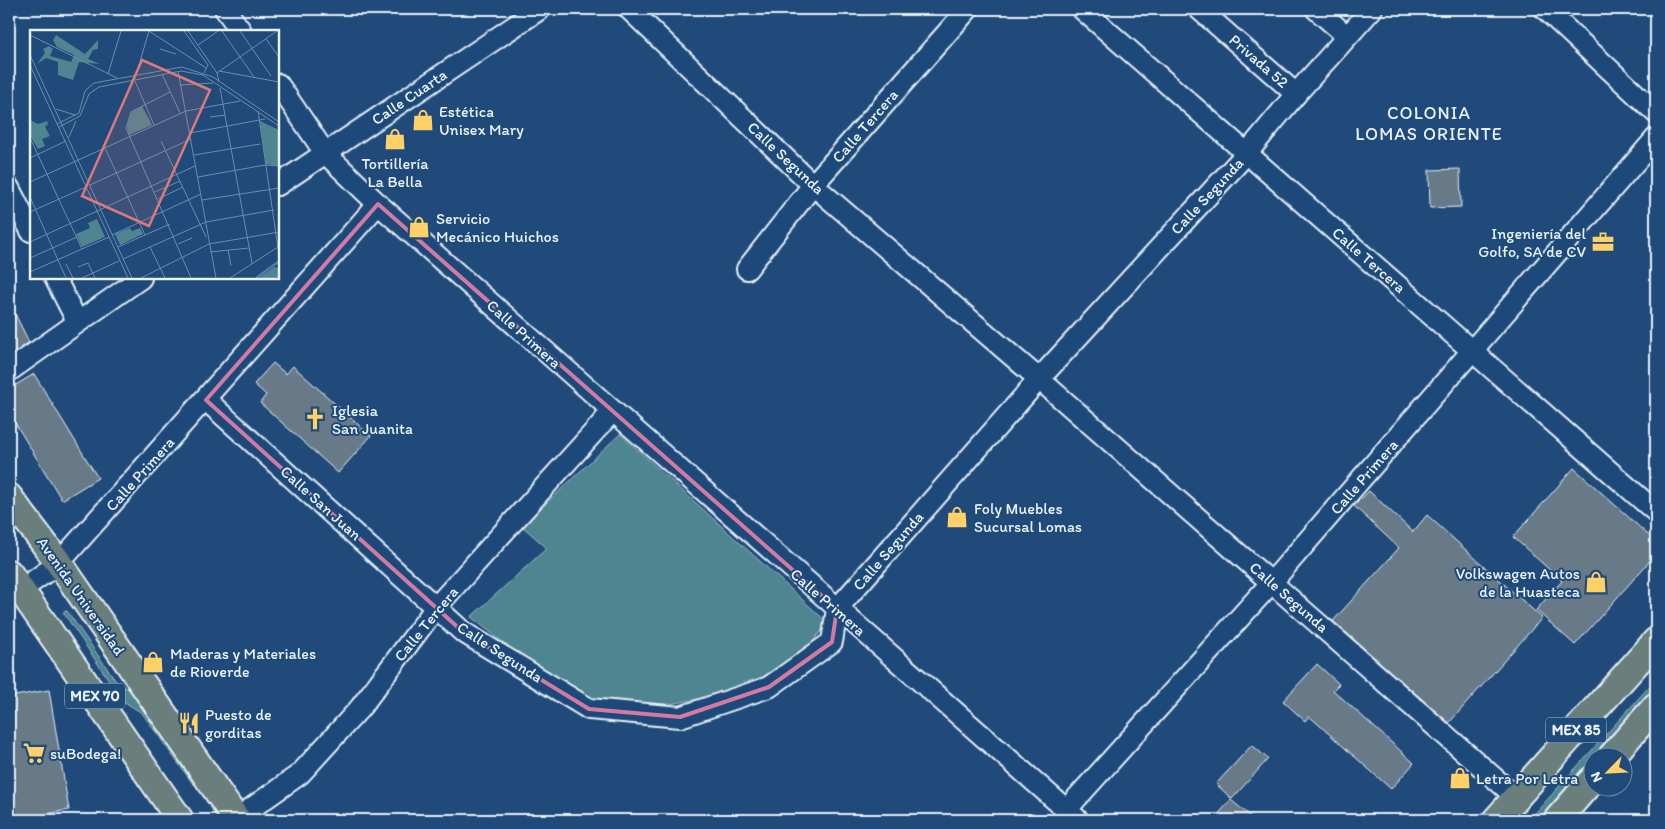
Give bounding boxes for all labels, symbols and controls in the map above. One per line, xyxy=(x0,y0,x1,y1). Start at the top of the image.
inset map xyxy=(30,30,279,279)
street label: Privada 52 xyxy=(1225,30,1293,92)
street label: Calle Cuarta xyxy=(368,65,450,129)
street label: Calle Tercera xyxy=(828,85,902,167)
place label: Estética Unisex Mary xyxy=(439,102,524,139)
district label: COLONIA LOMAS ORIENTE xyxy=(1355,102,1503,145)
shop icon: Estética Unisex Mary xyxy=(410,107,436,133)
street label: Calle Segunda xyxy=(744,118,828,198)
shop icon: Tortillería La Bella xyxy=(382,126,408,152)
place label: Tortillería La Bella xyxy=(361,154,429,191)
street label: Calle Segunda xyxy=(1167,154,1247,238)
place label: Servicio Mecánico Huichos xyxy=(436,209,559,246)
shop icon: Servicio Mecánico Huichos xyxy=(406,214,432,240)
street label: Calle Tercera xyxy=(1328,223,1410,297)
place label: Ingeniería del Golfo, SA de CV xyxy=(1478,224,1587,261)
office icon: Ingeniería del Golfo, SA de CV xyxy=(1590,229,1616,255)
street label: Calle Primera xyxy=(483,296,565,372)
place label: Iglesia San Juanita xyxy=(332,401,413,438)
church icon: Iglesia San Juanita xyxy=(302,406,328,432)
street label: Calle Primera xyxy=(102,433,178,515)
street label: Calle Primera xyxy=(1326,435,1402,518)
street label: Calle San Juan xyxy=(277,462,365,544)
place label: Foly Muebles Sucursal Lomas xyxy=(974,499,1082,536)
shop icon: Foly Muebles Sucursal Lomas xyxy=(944,504,970,530)
street label: Calle Segunda xyxy=(849,508,927,594)
street label: Avenida Universidad xyxy=(33,533,129,659)
street label: Calle Segunda xyxy=(1246,558,1332,636)
street label: Calle Primera xyxy=(787,564,870,640)
place label: Volkswagen Autos de la Huasteca xyxy=(1456,564,1581,601)
shop icon: Volkswagen Autos de la Huasteca xyxy=(1583,569,1609,595)
street label: Calle Tercera xyxy=(390,583,462,665)
street label: Calle Segunda xyxy=(454,617,546,687)
place label: Maderas y Materiales de Rioverde xyxy=(170,644,316,681)
shop icon: Maderas y Materiales de Rioverde xyxy=(140,649,166,675)
road number: MEX 70 xyxy=(65,684,125,708)
place label: Puesto de gorditas xyxy=(205,705,272,742)
restaurant icon: Puesto de gorditas xyxy=(176,710,202,736)
road number: MEX 85 xyxy=(1546,718,1606,742)
supermarket icon: suBodega! xyxy=(21,740,47,766)
place label: suBodega! xyxy=(50,744,121,763)
north arrow xyxy=(1582,746,1632,796)
shop icon: Letra Por Letra xyxy=(1447,765,1473,791)
place label: Letra Por Letra xyxy=(1476,769,1578,788)
text: N xyxy=(1587,769,1606,785)

